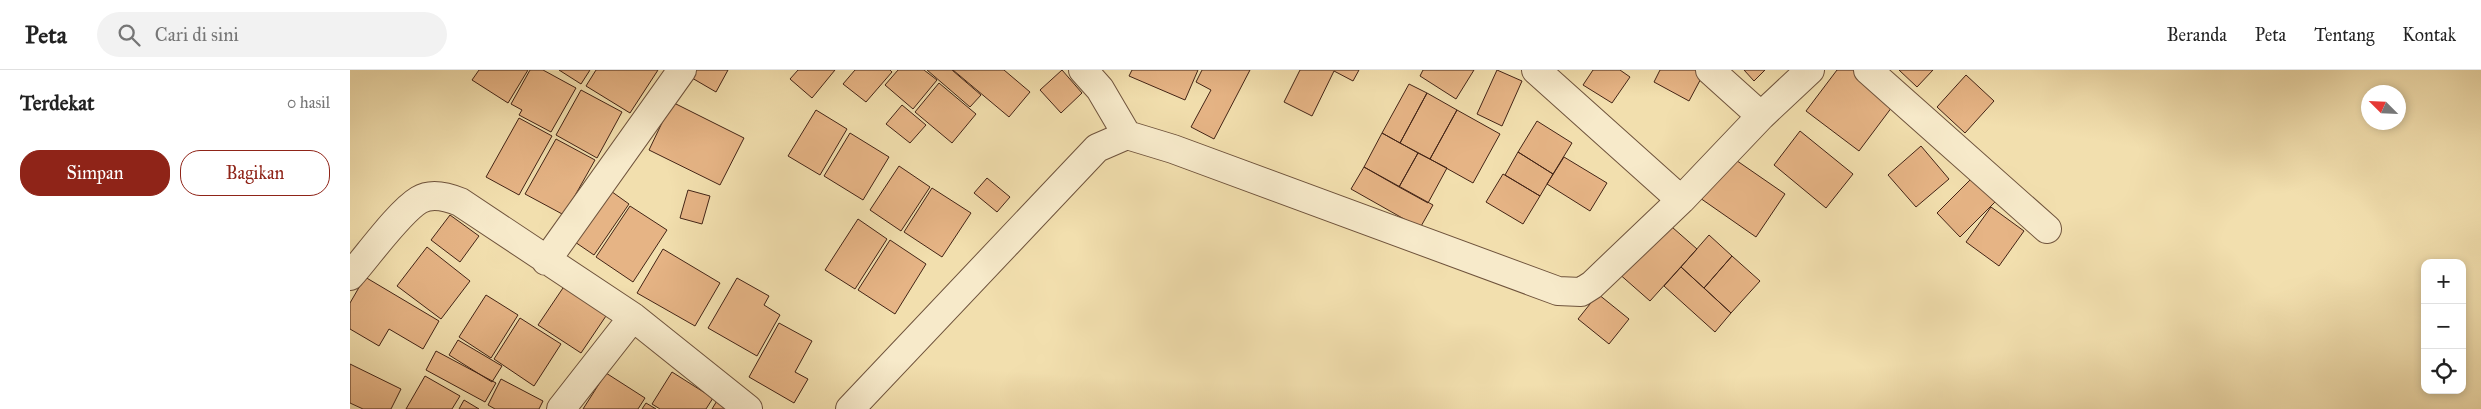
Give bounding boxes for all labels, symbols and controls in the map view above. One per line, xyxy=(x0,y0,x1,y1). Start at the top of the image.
search box xyxy=(97,12,447,57)
text: Peta xyxy=(25,20,67,50)
icon: search xyxy=(115,21,143,49)
text: Cari di sini xyxy=(155,23,239,46)
text: Beranda xyxy=(2167,24,2227,46)
text: Peta xyxy=(2255,24,2286,46)
text: Tentang xyxy=(2314,24,2374,46)
text: Kontak xyxy=(2402,24,2456,46)
north arrow xyxy=(2361,85,2406,130)
text: Terdekat xyxy=(20,90,94,116)
text: 0 hasil xyxy=(287,93,330,112)
button: Simpan xyxy=(20,150,170,196)
button: Bagikan xyxy=(180,150,330,196)
map controls xyxy=(2421,259,2466,394)
button: + xyxy=(2421,259,2466,304)
button: − xyxy=(2421,304,2466,349)
button: locate xyxy=(2421,349,2466,394)

